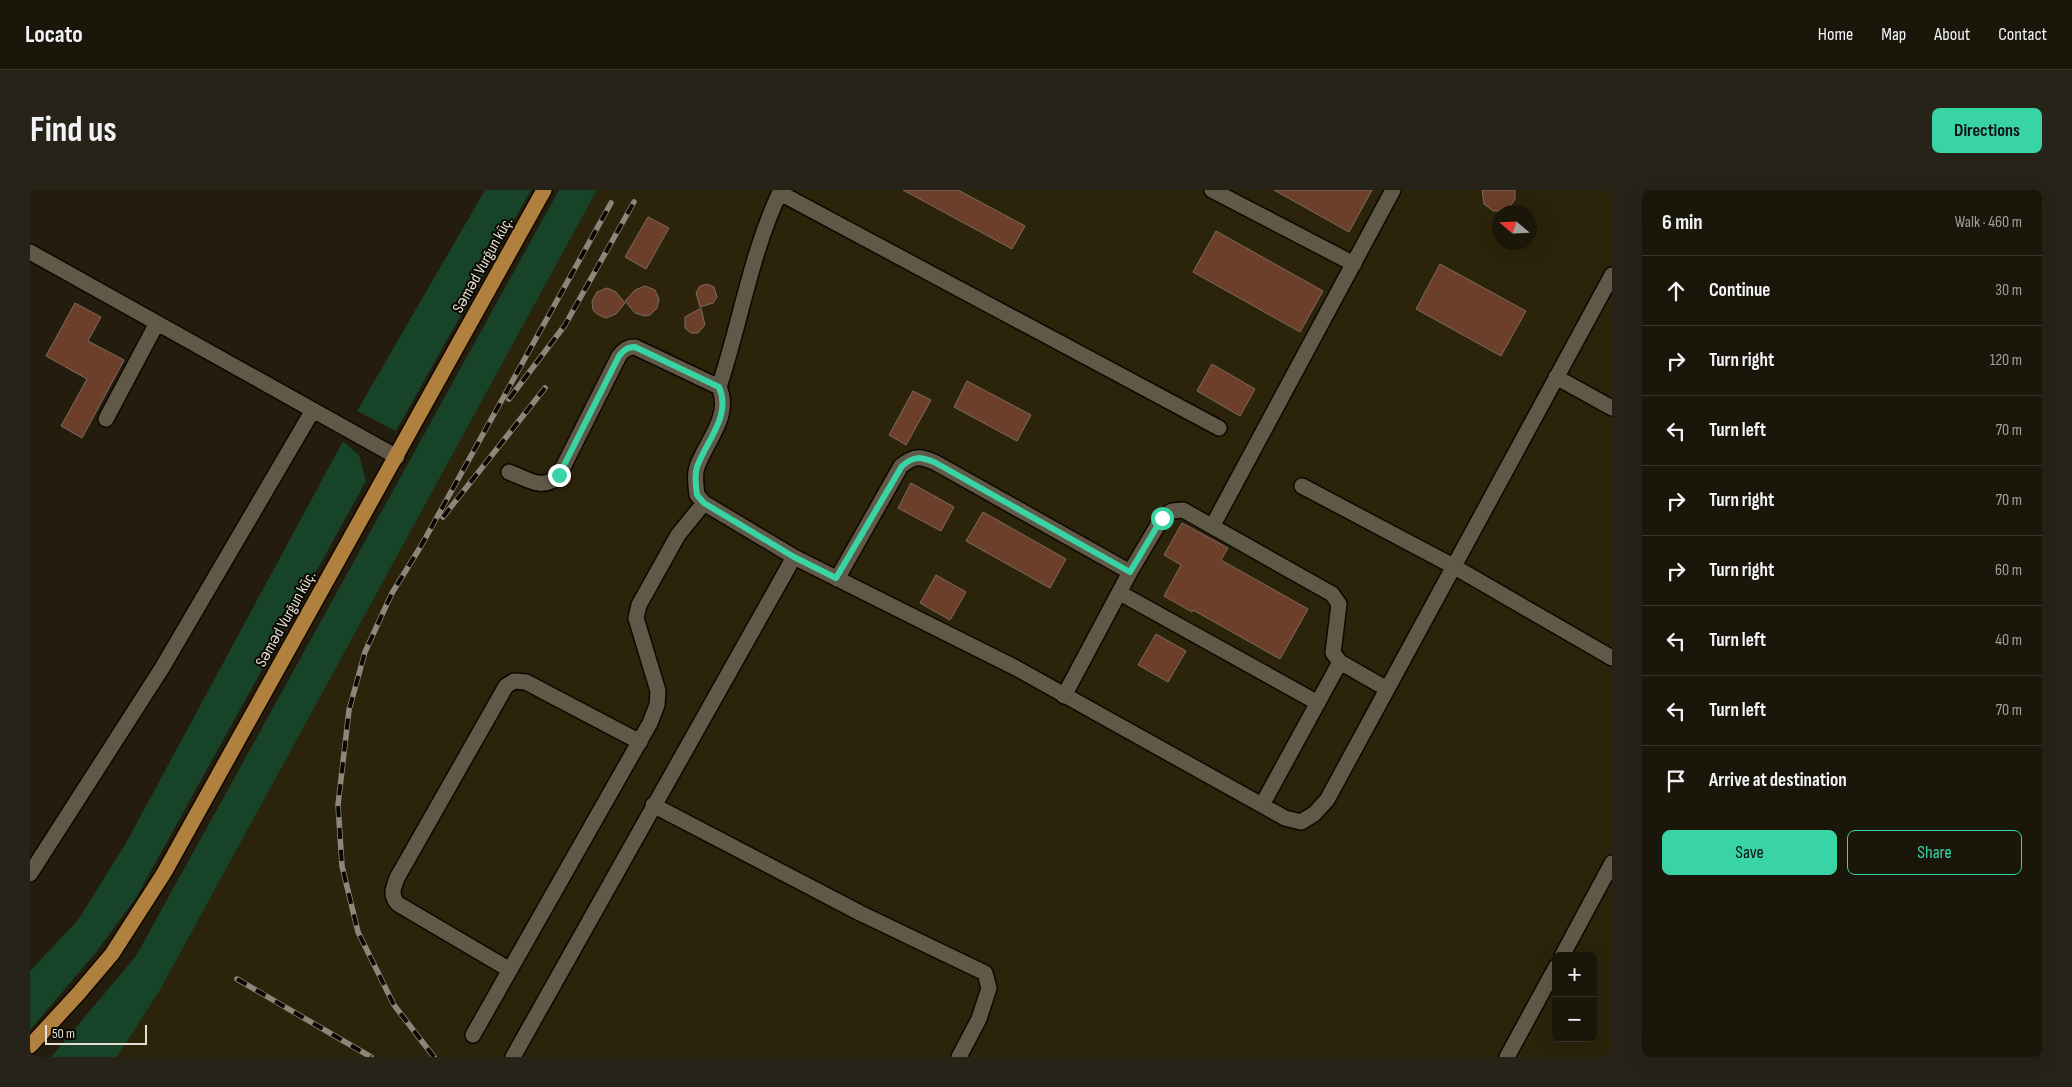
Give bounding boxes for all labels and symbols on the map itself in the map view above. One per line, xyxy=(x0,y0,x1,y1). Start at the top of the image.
north arrow xyxy=(1492,205,1537,250)
street label: Səməd Vurğun küç. xyxy=(449,214,517,316)
route end xyxy=(548,464,571,487)
route start xyxy=(1151,507,1174,530)
street label: Səməd Vurğun küç. xyxy=(252,568,320,670)
scale bar xyxy=(45,1022,148,1045)

